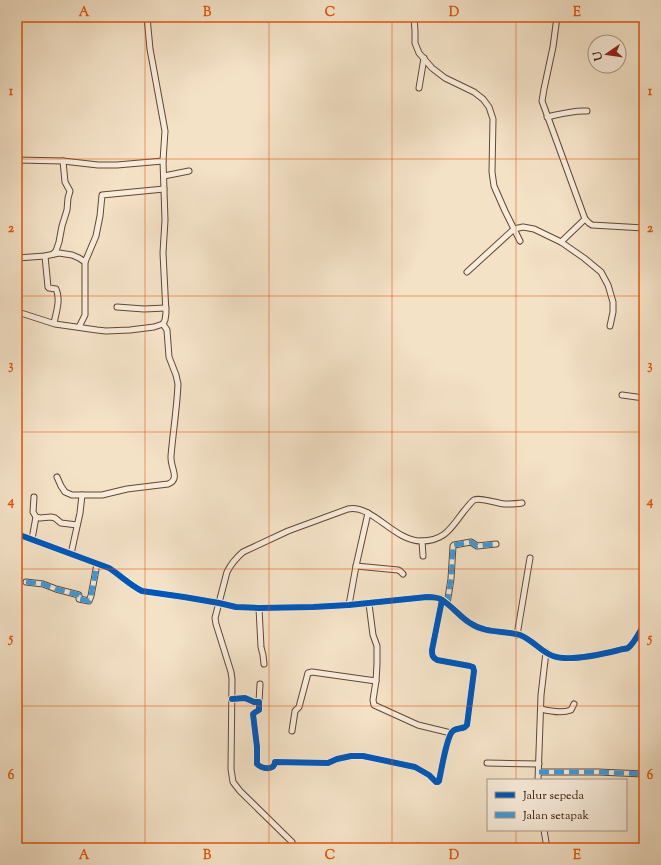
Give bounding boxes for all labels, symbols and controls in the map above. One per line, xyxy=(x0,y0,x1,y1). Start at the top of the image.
text: A xyxy=(79,4,90,22)
text: B xyxy=(203,4,212,22)
text: C xyxy=(325,4,335,22)
text: D xyxy=(449,4,459,22)
text: E xyxy=(573,4,581,22)
north arrow xyxy=(587,34,627,74)
text: U xyxy=(589,50,607,63)
text: 1 xyxy=(9,83,14,101)
text: 1 xyxy=(648,83,653,101)
text: 2 xyxy=(8,220,15,238)
text: 2 xyxy=(647,220,654,238)
text: 3 xyxy=(8,357,14,375)
text: 3 xyxy=(647,357,653,375)
text: 4 xyxy=(7,493,15,511)
text: 4 xyxy=(646,493,654,511)
text: 5 xyxy=(8,630,14,648)
text: 5 xyxy=(647,630,653,648)
text: 6 xyxy=(8,767,15,785)
text: 6 xyxy=(647,767,654,785)
legend xyxy=(487,779,627,831)
text: Jalur sepeda xyxy=(522,787,584,805)
text: Jalan setapak xyxy=(522,807,589,825)
text: A xyxy=(79,847,90,865)
text: B xyxy=(203,847,212,865)
text: C xyxy=(325,847,335,865)
text: D xyxy=(449,847,459,865)
text: E xyxy=(573,847,581,865)

